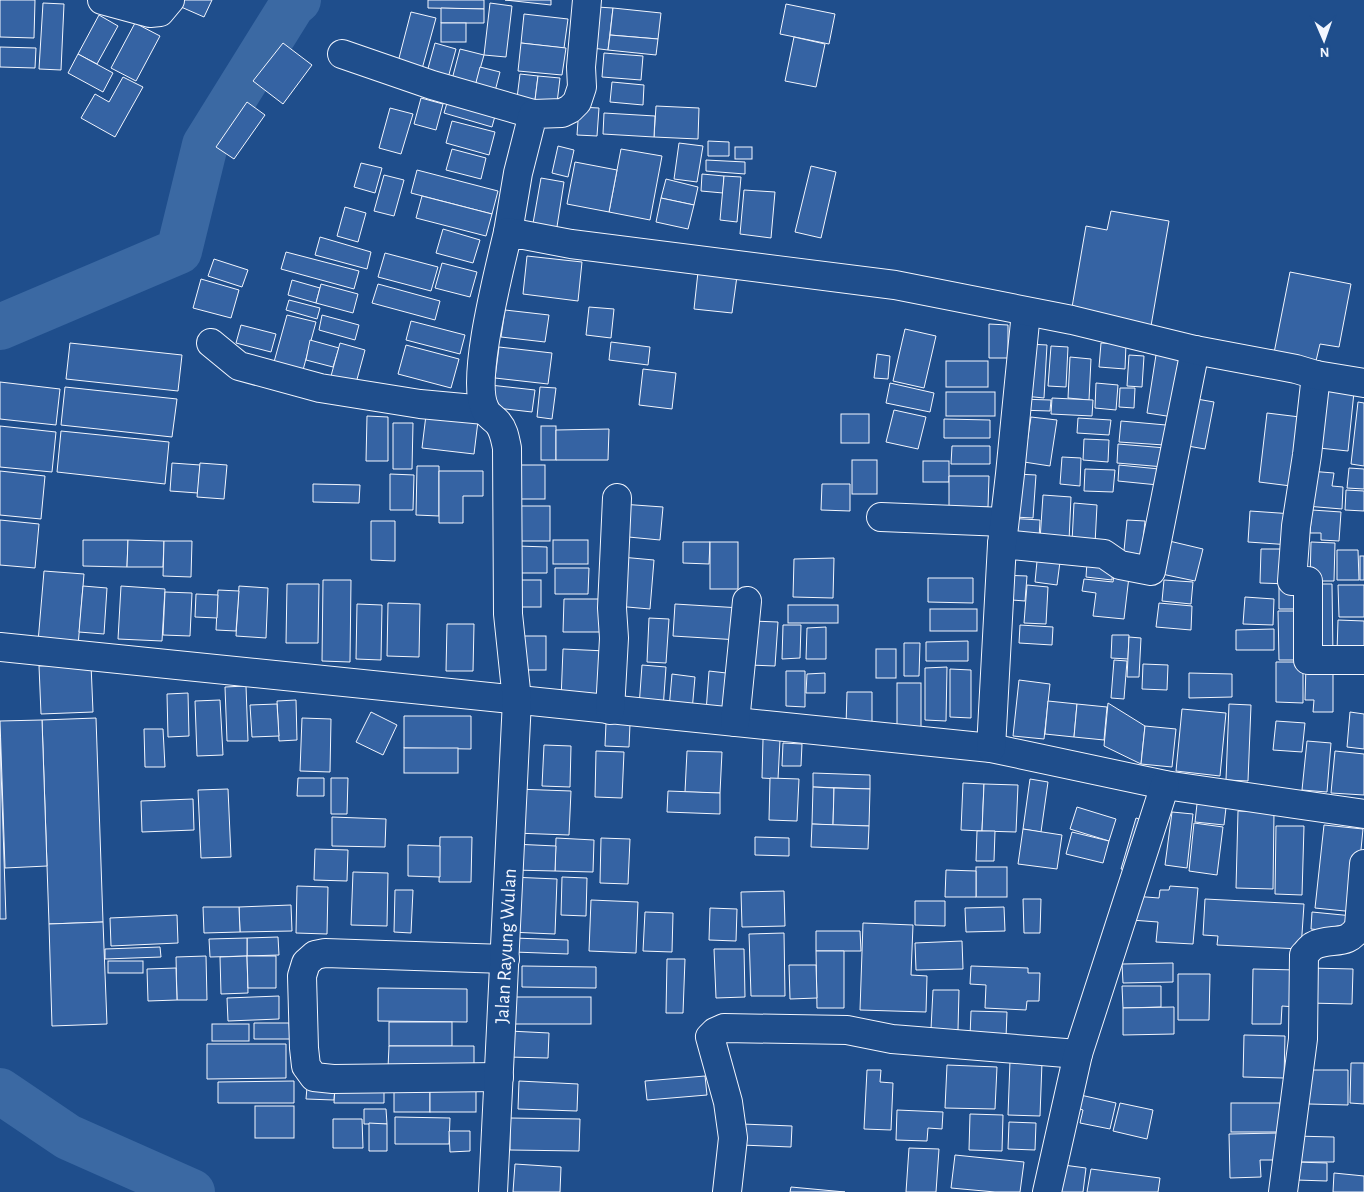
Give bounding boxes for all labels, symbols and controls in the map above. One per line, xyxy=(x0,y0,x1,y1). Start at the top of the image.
north arrow xyxy=(1299,15,1349,65)
text: N xyxy=(1319,45,1330,59)
street label: Jalan Rayung Wulan xyxy=(492,868,520,1024)

